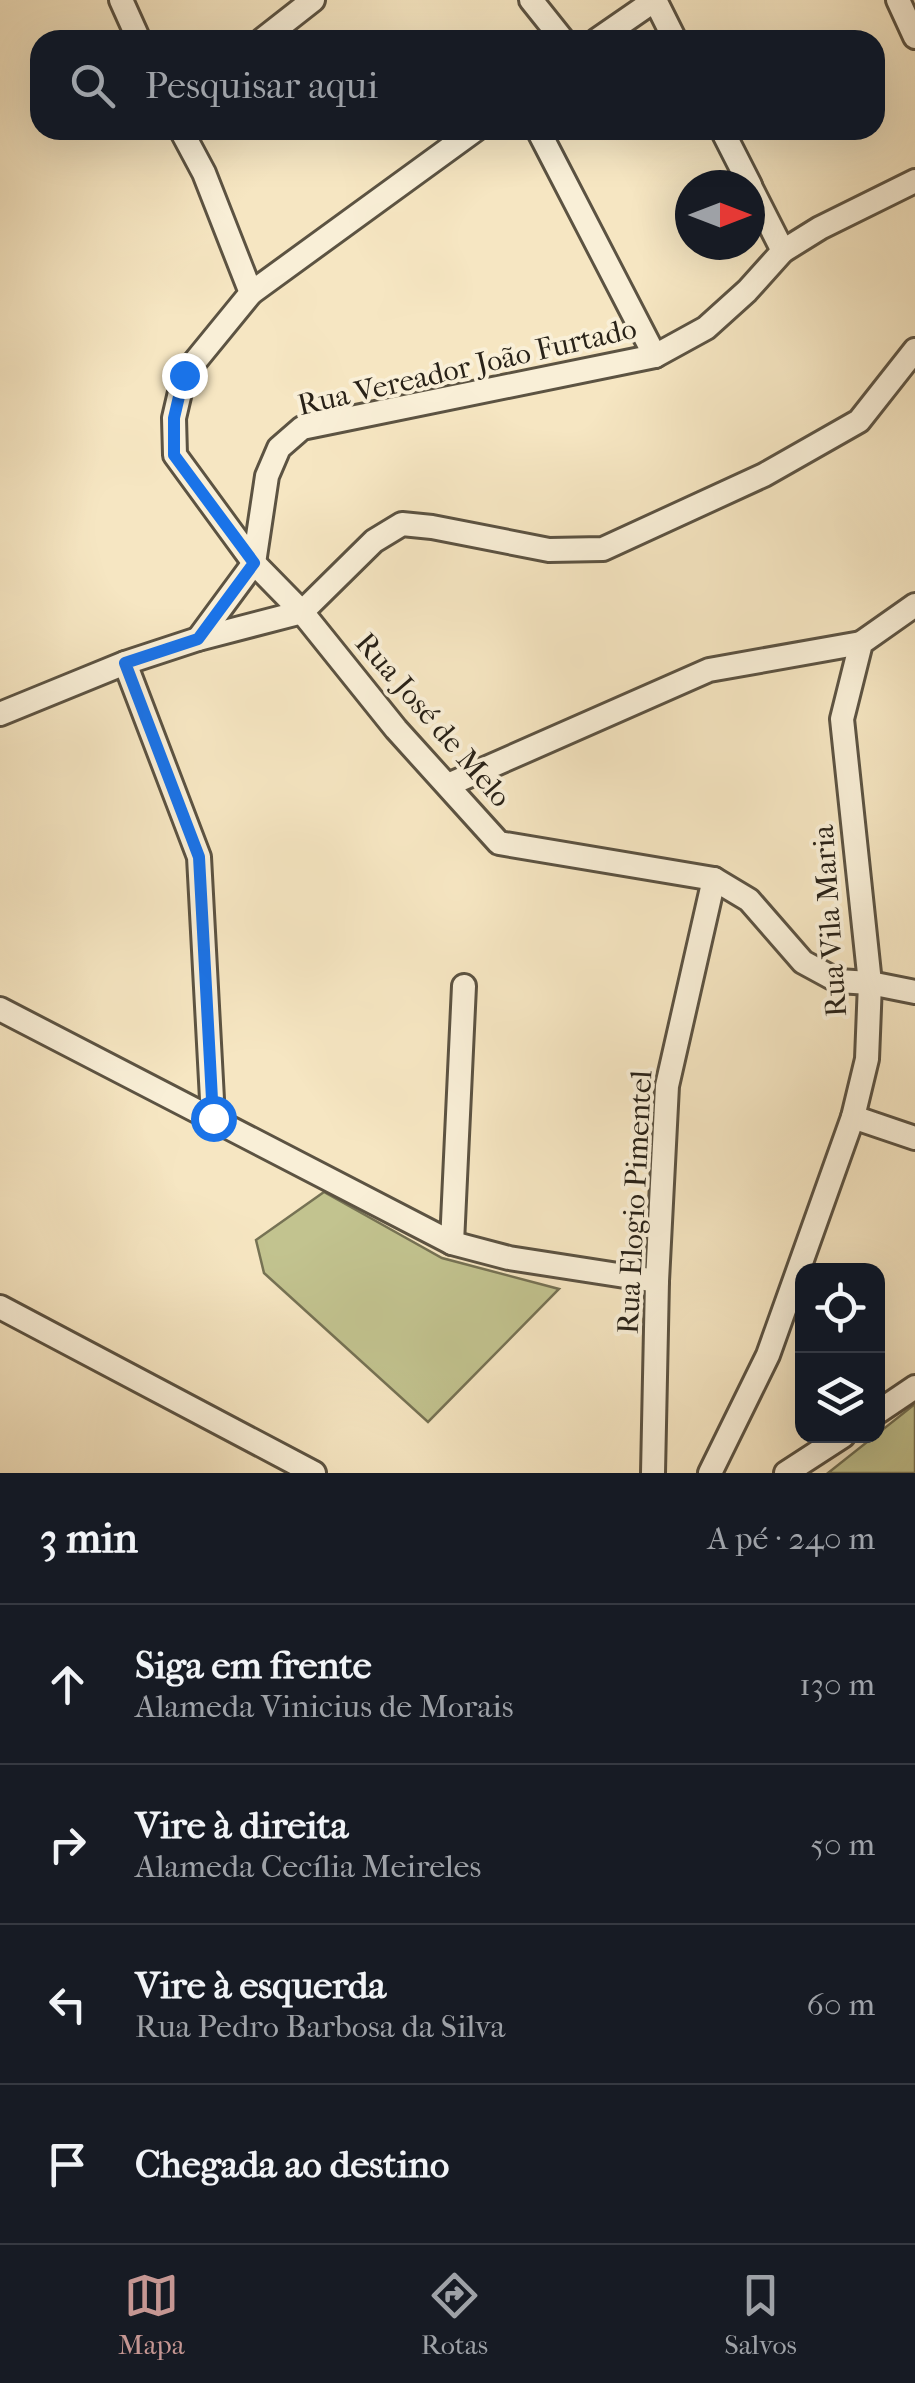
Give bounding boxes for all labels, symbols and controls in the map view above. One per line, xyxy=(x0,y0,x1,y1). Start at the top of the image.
search box xyxy=(30,30,885,140)
icon: search xyxy=(65,58,120,113)
text: Pesquisar aqui xyxy=(145,63,378,108)
north arrow xyxy=(675,170,765,260)
street label: Rua Vereador João Furtado xyxy=(294,311,640,423)
route end xyxy=(162,353,208,399)
street label: Rua José de Melo xyxy=(348,626,518,814)
street label: Rua Vila Maria xyxy=(806,823,854,1018)
street label: Rua Elogio Pimentel xyxy=(611,1069,659,1335)
route start xyxy=(191,1096,237,1142)
map controls xyxy=(795,1263,885,1443)
button: locate xyxy=(795,1263,885,1353)
button: layers xyxy=(795,1353,885,1443)
text: 3 min xyxy=(40,1514,138,1563)
text: A pé · 240 m xyxy=(708,1520,875,1557)
text: Siga em frente xyxy=(135,1643,372,1688)
icon: ahead xyxy=(40,1657,95,1712)
text: 130 m xyxy=(799,1666,875,1703)
text: Alameda Vinicius de Morais xyxy=(135,1688,514,1725)
text: Vire à direita xyxy=(135,1803,348,1848)
icon: right xyxy=(40,1817,95,1872)
text: 50 m xyxy=(810,1826,875,1863)
text: Alameda Cecília Meireles xyxy=(135,1848,481,1885)
text: Vire à esquerda xyxy=(135,1963,386,2008)
icon: left xyxy=(40,1977,95,2032)
text: 60 m xyxy=(807,1986,875,2023)
text: Rua Pedro Barbosa da Silva xyxy=(135,2008,505,2045)
icon: arrive xyxy=(40,2137,95,2192)
text: Chegada ao destino xyxy=(135,2142,449,2187)
tab: Mapa xyxy=(118,2268,185,2361)
tab: Rotas xyxy=(421,2268,488,2361)
tab: Salvos xyxy=(724,2268,797,2361)

